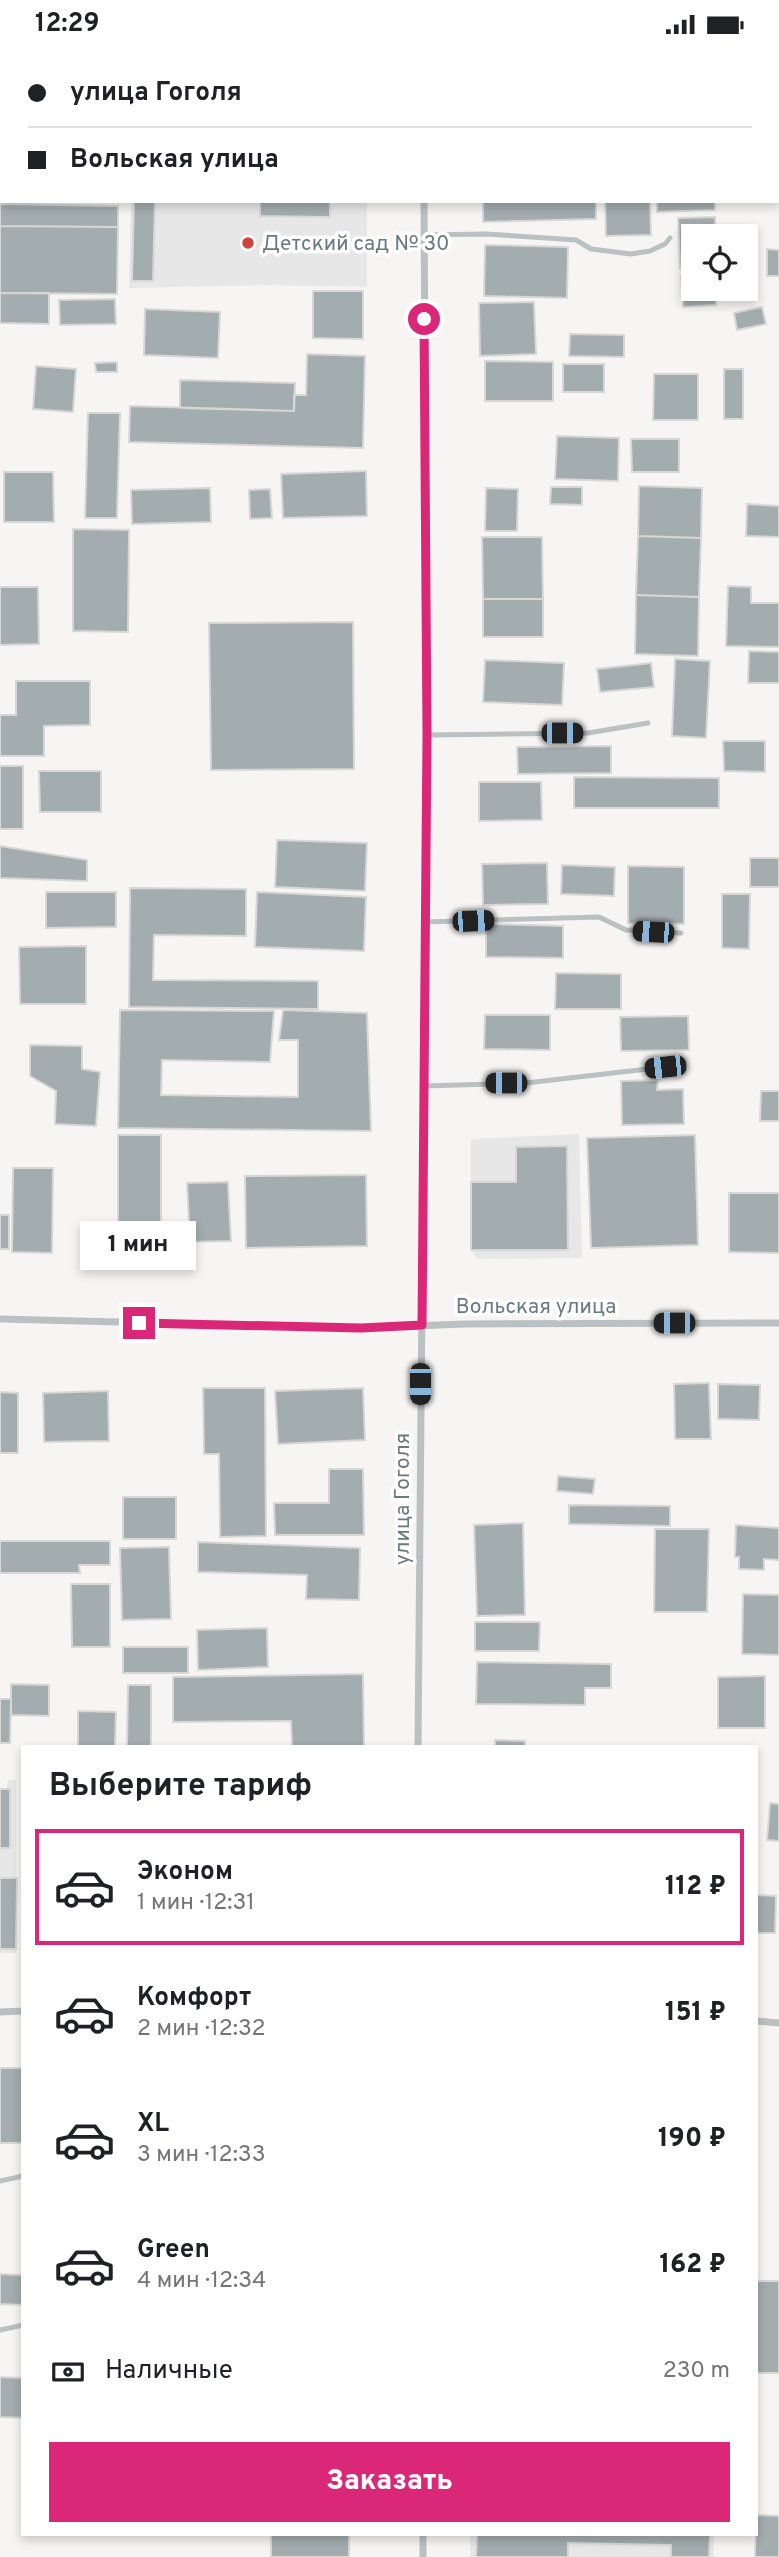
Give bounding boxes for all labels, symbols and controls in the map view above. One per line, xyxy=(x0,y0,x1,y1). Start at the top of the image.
text: 12:29 xyxy=(35,8,100,41)
text: улица Гоголя xyxy=(70,77,242,110)
text: Вольская улица xyxy=(70,144,279,177)
map controls xyxy=(681,224,758,301)
button: locate xyxy=(681,224,758,301)
place label: Детский сад № 30 xyxy=(262,231,450,258)
marker: Детский сад № 30 xyxy=(240,235,256,251)
route start xyxy=(408,303,440,335)
car xyxy=(542,723,584,744)
car xyxy=(452,910,495,932)
car xyxy=(632,920,675,944)
car xyxy=(644,1054,687,1080)
car xyxy=(486,1073,528,1094)
callout: 1 мин xyxy=(81,1221,197,1271)
text: 1 мин xyxy=(108,1231,168,1260)
street label: Вольская улица xyxy=(456,1294,616,1321)
route end xyxy=(123,1307,155,1339)
car xyxy=(654,1313,696,1334)
car xyxy=(410,1363,431,1405)
street label: улица Гоголя xyxy=(390,1433,417,1565)
text: Выберите тариф xyxy=(49,1767,312,1807)
icon: car xyxy=(53,1856,116,1919)
text: Эконом xyxy=(137,1856,233,1889)
text: 112 ₽ xyxy=(665,1871,726,1904)
text: 1 мин · 12:31 xyxy=(137,1889,255,1918)
icon: car xyxy=(53,1982,116,2045)
text: Комфорт xyxy=(137,1982,251,2015)
text: 151 ₽ xyxy=(665,1997,726,2030)
text: 2 мин · 12:32 xyxy=(137,2015,266,2044)
icon: car xyxy=(53,2108,116,2171)
text: XL xyxy=(137,2108,169,2141)
text: 190 ₽ xyxy=(658,2123,726,2156)
text: 3 мин · 12:33 xyxy=(137,2141,266,2170)
icon: car xyxy=(53,2234,116,2297)
text: Green xyxy=(137,2234,210,2267)
text: 162 ₽ xyxy=(659,2249,726,2282)
text: 4 мин · 12:34 xyxy=(137,2267,266,2296)
icon: cash xyxy=(49,2353,87,2391)
text: Наличные xyxy=(105,2355,233,2388)
text: 230 m xyxy=(663,2357,730,2386)
button: Заказать xyxy=(49,2442,730,2522)

